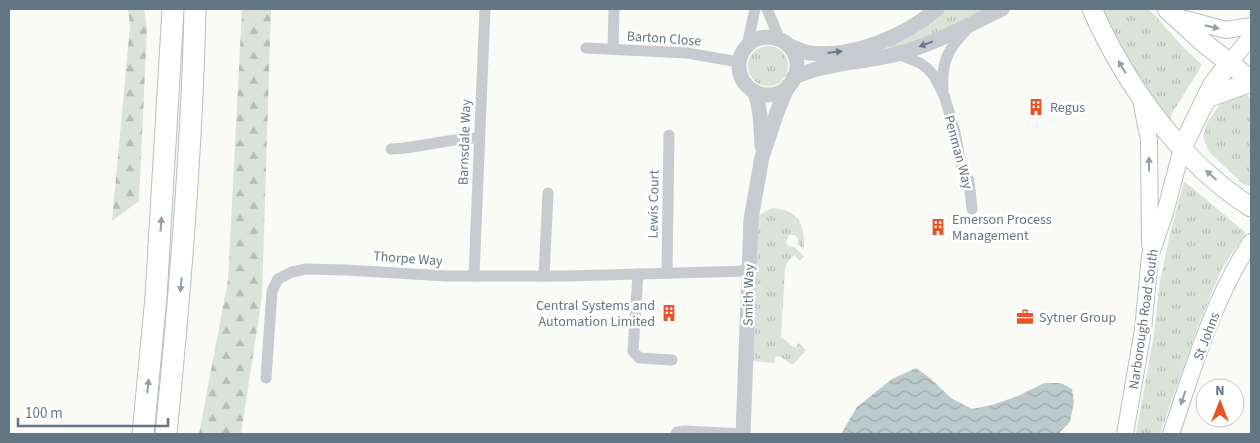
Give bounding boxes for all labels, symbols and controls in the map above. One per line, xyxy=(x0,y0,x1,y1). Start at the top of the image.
one-way arrow xyxy=(1205,23,1220,31)
street label: Barton Close xyxy=(626,26,702,52)
one-way arrow xyxy=(918,40,933,48)
one-way arrow xyxy=(827,48,843,56)
one-way arrow xyxy=(1118,60,1127,73)
building icon: Regus xyxy=(1026,97,1046,117)
street label: Barnsdale Way xyxy=(454,98,477,185)
place label: Regus xyxy=(1050,98,1085,118)
street label: Penman Way xyxy=(939,113,978,192)
one-way arrow xyxy=(1146,156,1154,172)
street label: Lewis Court xyxy=(643,169,665,238)
one-way arrow xyxy=(1204,170,1217,181)
place label: Emerson Process Management xyxy=(952,210,1052,246)
one-way arrow xyxy=(158,216,166,232)
building icon: Emerson Process Management xyxy=(928,217,948,237)
street label: Thorpe Way xyxy=(373,247,444,271)
street label: Narborough Road South xyxy=(1124,248,1164,391)
street label: Smith Way xyxy=(738,263,760,326)
one-way arrow xyxy=(176,277,184,293)
place label: Central Systems and Automation Limited xyxy=(536,296,655,332)
building icon: Central Systems and Automation Limited xyxy=(659,303,679,323)
office icon: Sytner Group xyxy=(1015,307,1035,327)
place label: Sytner Group xyxy=(1039,308,1117,328)
street label: St Johns xyxy=(1189,309,1225,363)
one-way arrow xyxy=(144,377,152,393)
north arrow xyxy=(1195,378,1245,428)
text: N xyxy=(1215,381,1225,401)
one-way arrow xyxy=(1179,391,1187,406)
scale bar xyxy=(18,396,168,428)
text: 100 m xyxy=(25,403,63,424)

